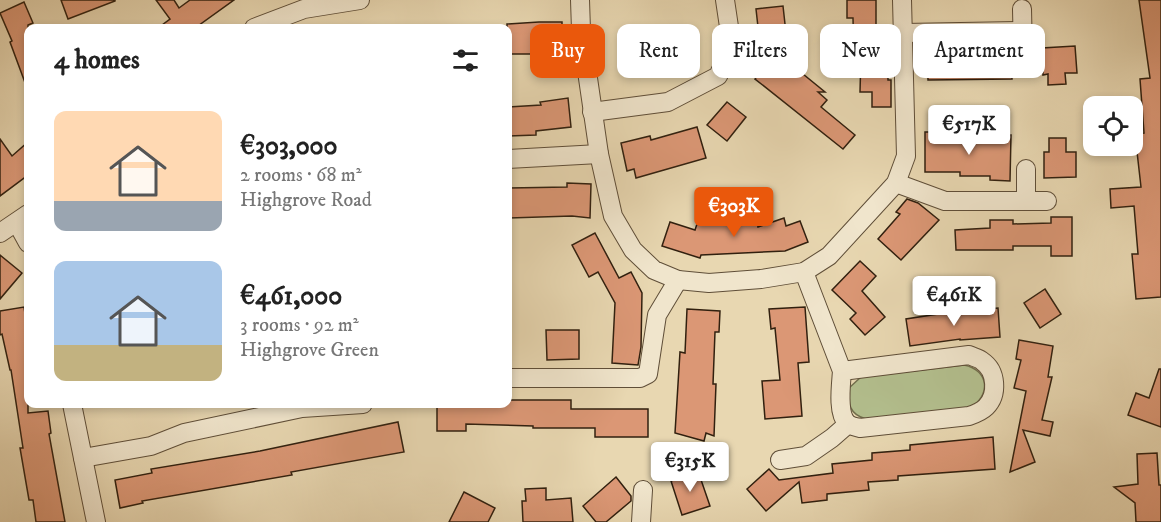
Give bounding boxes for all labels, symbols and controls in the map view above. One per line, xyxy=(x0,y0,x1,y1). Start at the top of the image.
chip: Buy xyxy=(530,24,605,78)
chip: Rent xyxy=(617,24,700,78)
chip: Filters xyxy=(712,24,808,78)
chip: New xyxy=(820,24,901,78)
chip: Apartment xyxy=(913,24,1045,78)
text: 4 homes xyxy=(54,44,140,77)
icon: filters xyxy=(449,44,482,77)
map controls xyxy=(1083,96,1143,156)
button: locate xyxy=(1083,96,1143,156)
pin: €517K xyxy=(927,105,1011,156)
text: €517K xyxy=(942,112,996,137)
text: €303,000 xyxy=(240,130,338,163)
icon: home xyxy=(102,135,174,207)
text: 2 rooms · 68 m² xyxy=(240,163,362,188)
pin: €303K xyxy=(692,187,776,238)
text: Highgrove Road xyxy=(240,188,372,213)
text: €303K xyxy=(708,194,760,219)
pin: €461K xyxy=(912,276,996,327)
text: €461,000 xyxy=(240,280,342,313)
text: €461K xyxy=(927,283,981,308)
icon: home xyxy=(102,285,174,357)
text: 3 rooms · 92 m² xyxy=(240,313,359,338)
text: Highgrove Green xyxy=(240,338,379,363)
pin: €315K xyxy=(648,442,732,493)
text: €315K xyxy=(665,449,715,474)

